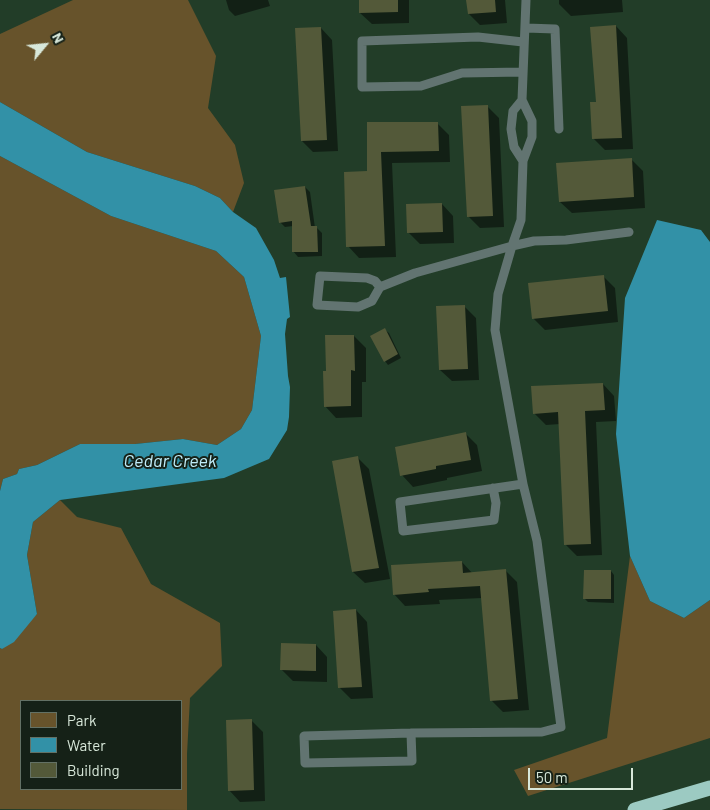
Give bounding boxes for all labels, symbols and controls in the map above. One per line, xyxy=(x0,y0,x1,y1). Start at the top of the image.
north arrow xyxy=(20,20,70,70)
text: N xyxy=(49,30,68,46)
water label: Cedar Creek xyxy=(123,450,217,472)
legend xyxy=(20,700,182,790)
text: Park xyxy=(67,711,96,729)
text: Water xyxy=(67,736,106,754)
scale bar xyxy=(530,758,635,790)
text: Building xyxy=(67,761,120,779)
text: 50 m xyxy=(536,768,568,786)

